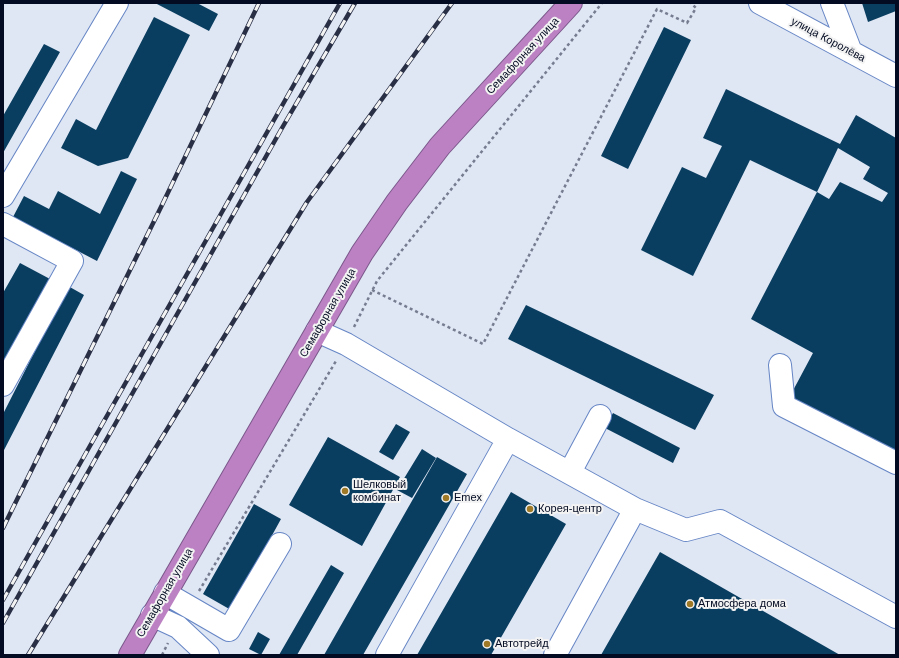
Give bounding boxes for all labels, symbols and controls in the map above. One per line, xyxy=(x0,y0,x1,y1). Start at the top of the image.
street label: Семафорная улица xyxy=(484,15,562,97)
street label: улица Королёва xyxy=(789,15,867,65)
street label: Семафорная улица xyxy=(297,266,359,360)
place label: Шелковый комбинат xyxy=(353,478,406,504)
marker: Шелковый комбинат xyxy=(340,486,350,496)
place label: Emex xyxy=(454,491,482,505)
marker: Emex xyxy=(441,493,451,503)
place label: Корея-центр xyxy=(538,502,602,516)
marker: Корея-центр xyxy=(525,504,535,514)
street label: Семафорная улица xyxy=(134,546,196,640)
place label: Атмосфера дома xyxy=(698,597,786,611)
marker: Атмосфера дома xyxy=(685,599,695,609)
place label: Автотрейд xyxy=(495,637,549,651)
marker: Автотрейд xyxy=(482,639,492,649)

